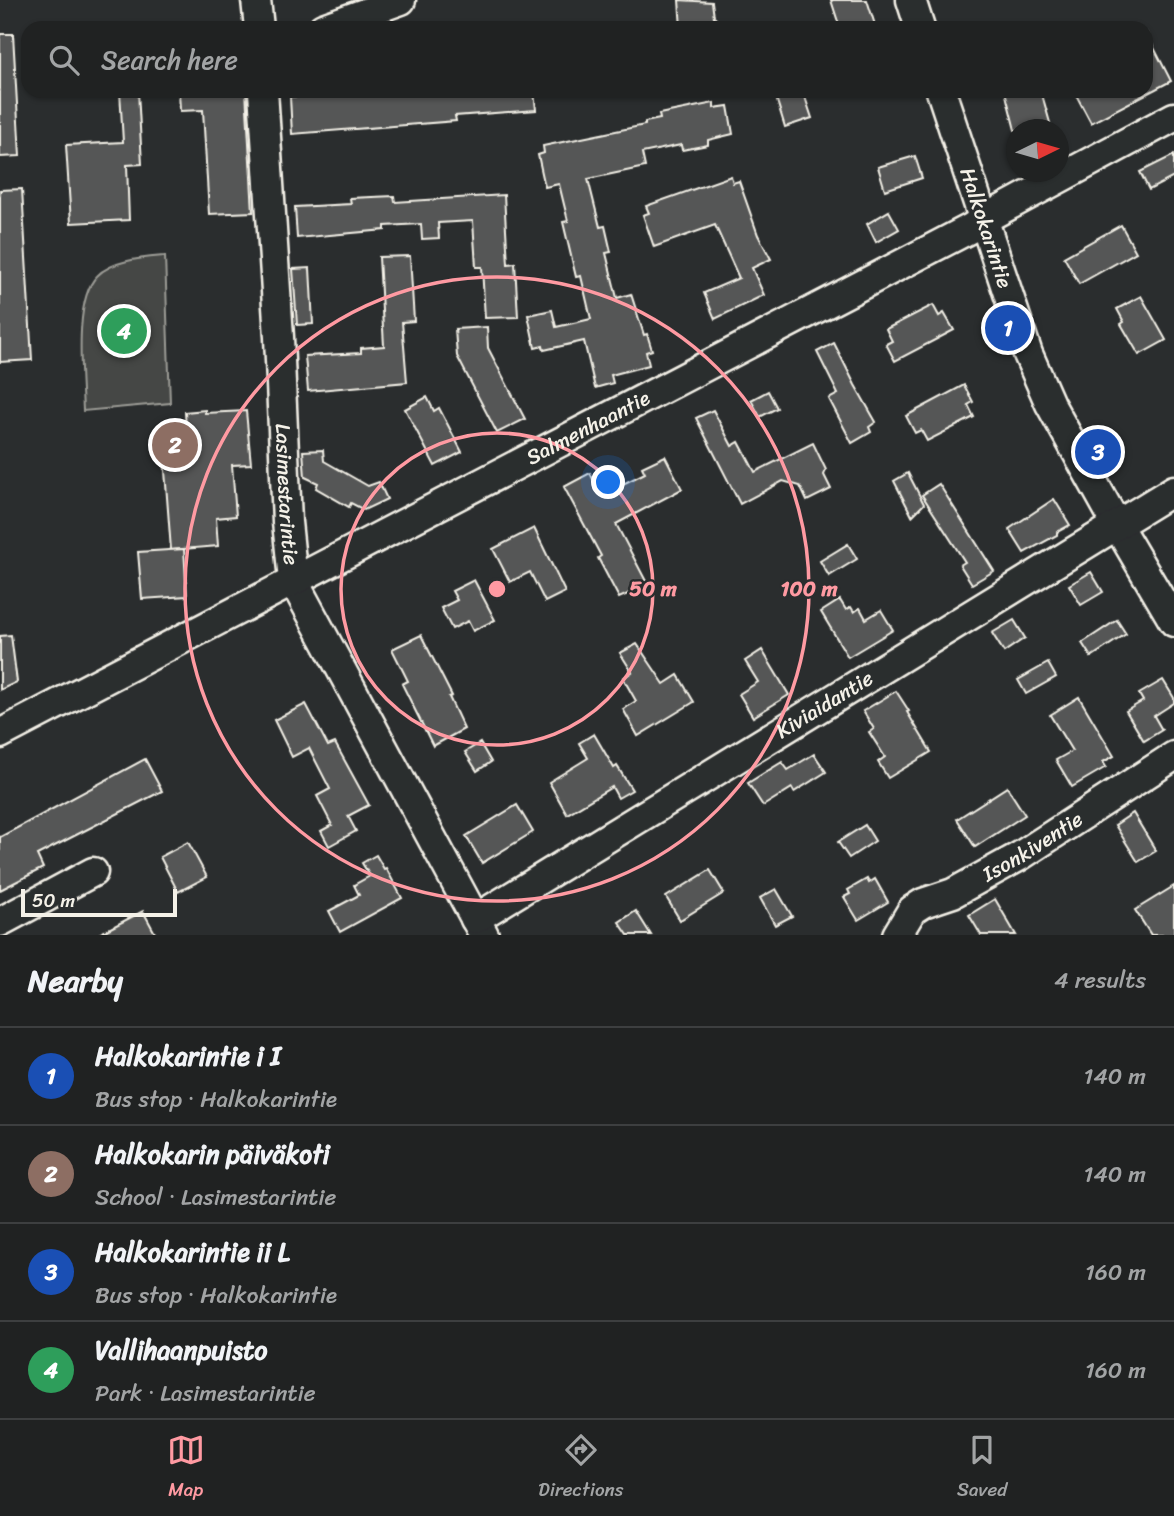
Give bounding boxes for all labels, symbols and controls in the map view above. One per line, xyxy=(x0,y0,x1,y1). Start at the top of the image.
search box xyxy=(21,21,1153,98)
text: Search here xyxy=(101,37,238,83)
icon: search xyxy=(45,41,83,79)
north arrow xyxy=(1006,119,1069,182)
street label: Halkokarintie xyxy=(949,162,1024,293)
pin: 1 xyxy=(985,302,1031,354)
pin: 4 xyxy=(101,305,147,357)
street label: Salmenhaantie xyxy=(519,379,657,476)
pin: 2 xyxy=(152,419,198,471)
street label: Lasimestarintie xyxy=(264,423,310,567)
pin: 3 xyxy=(1075,426,1121,478)
your location xyxy=(591,465,625,499)
text: 50 m xyxy=(629,570,678,608)
text: 100 m xyxy=(780,570,838,608)
centre of rings xyxy=(485,577,509,601)
street label: Kiviaidantie xyxy=(768,660,881,749)
street label: Isonkiventie xyxy=(974,801,1091,893)
text: 50 m xyxy=(32,884,75,917)
scale bar xyxy=(21,886,177,918)
text: Nearby xyxy=(28,954,123,1008)
text: 4 results xyxy=(1054,960,1146,1001)
text: Halkokarintie i I xyxy=(95,1033,281,1079)
text: 1 xyxy=(46,1056,56,1097)
text: 140 m xyxy=(1084,1056,1146,1097)
text: Bus stop · Halkokarintie xyxy=(95,1079,337,1120)
text: Halkokarin päiväkoti xyxy=(95,1131,330,1177)
text: 2 xyxy=(44,1154,58,1195)
text: 140 m xyxy=(1084,1154,1146,1195)
text: School · Lasimestarintie xyxy=(95,1177,336,1218)
text: Halkokarintie ii L xyxy=(95,1229,290,1275)
text: 3 xyxy=(45,1252,57,1293)
text: 160 m xyxy=(1085,1252,1146,1293)
text: Bus stop · Halkokarintie xyxy=(95,1275,337,1316)
text: Vallihaanpuisto xyxy=(95,1327,267,1373)
text: 4 xyxy=(44,1350,58,1391)
text: 160 m xyxy=(1085,1350,1146,1391)
text: Park · Lasimestarintie xyxy=(95,1373,316,1414)
tab: Map xyxy=(167,1431,205,1506)
tab: Directions xyxy=(538,1431,624,1506)
tab: Saved xyxy=(957,1431,1007,1506)

